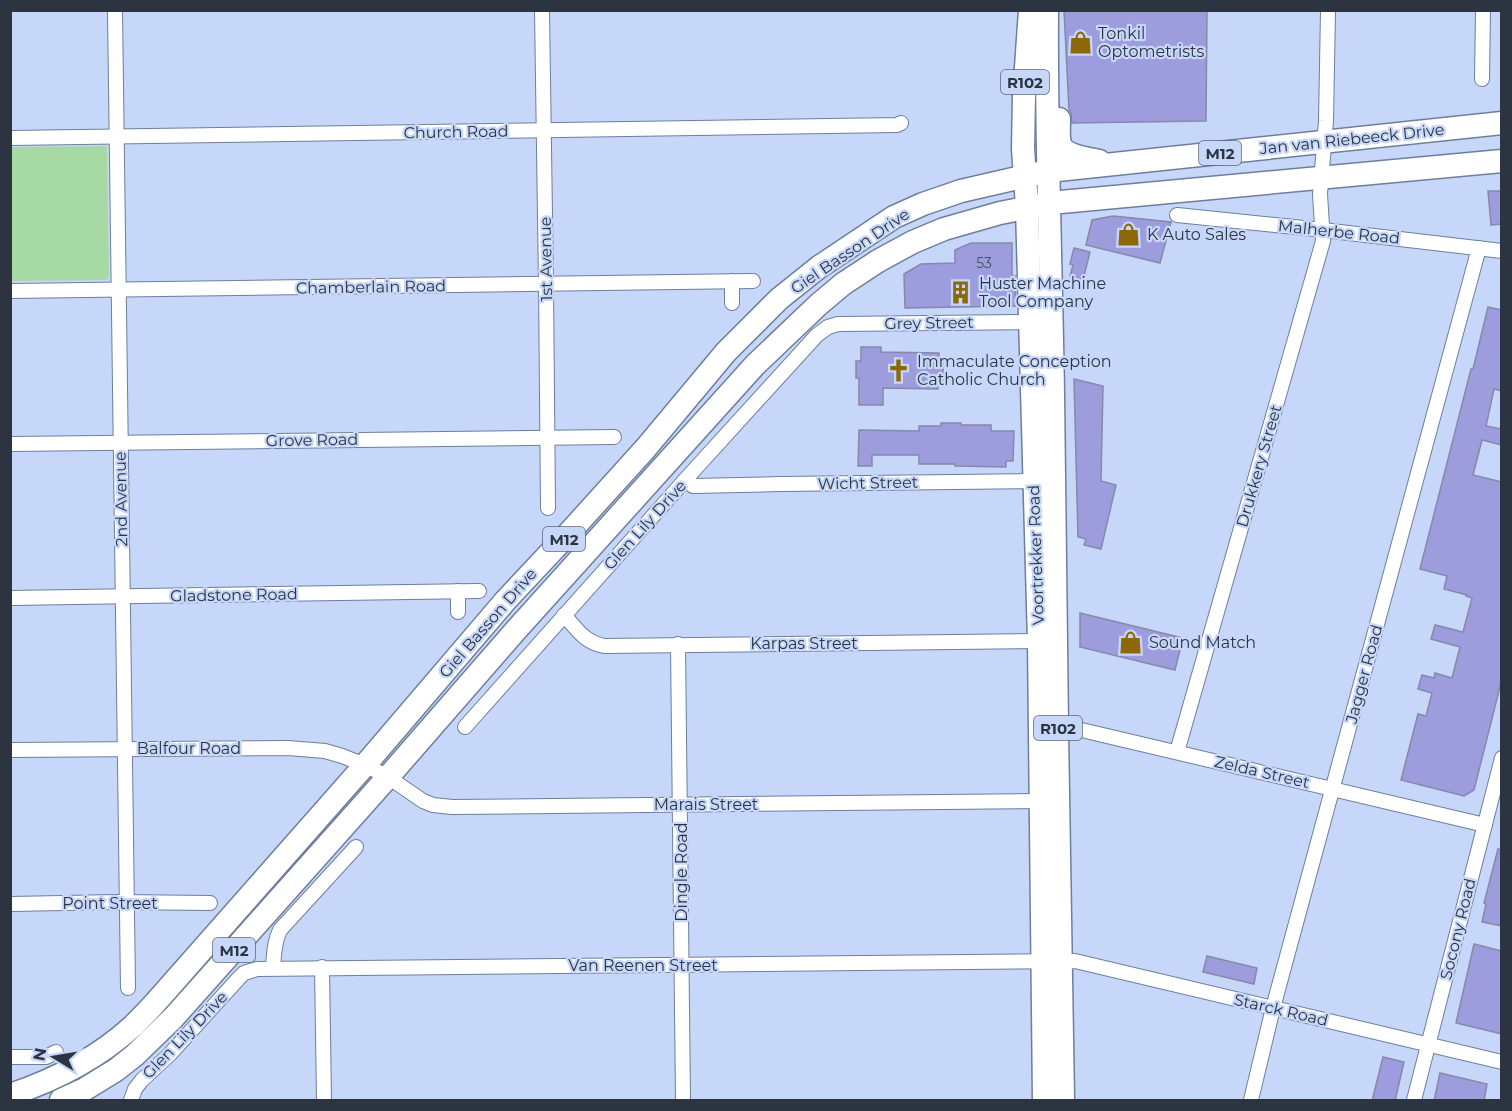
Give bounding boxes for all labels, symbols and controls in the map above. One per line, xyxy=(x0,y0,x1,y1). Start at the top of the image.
place label: Tonkil Optometrists xyxy=(1098,24,1205,61)
shop icon: Tonkil Optometrists xyxy=(1067,29,1093,55)
road number: R102 xyxy=(1001,70,1049,94)
street label: Jan van Riebeeck Drive xyxy=(1258,120,1445,158)
street label: Church Road xyxy=(403,122,509,142)
road number: M12 xyxy=(1199,141,1241,165)
street label: Giel Basson Drive xyxy=(787,204,913,298)
street label: Malherbe Road xyxy=(1277,216,1401,248)
street label: 1st Avenue xyxy=(536,217,556,301)
shop icon: K Auto Sales xyxy=(1116,221,1142,247)
place label: K Auto Sales xyxy=(1147,225,1246,244)
house number: 53 xyxy=(976,254,992,272)
place label: Huster Machine Tool Company xyxy=(979,274,1106,311)
street label: Chamberlain Road xyxy=(296,276,446,298)
building icon: Huster Machine Tool Company xyxy=(948,279,974,305)
street label: Grey Street xyxy=(884,313,974,333)
place label: Immaculate Conception Catholic Church xyxy=(917,352,1112,389)
church icon: Immaculate Conception Catholic Church xyxy=(886,357,912,383)
street label: Drukkery Street xyxy=(1232,402,1286,529)
street label: Grove Road xyxy=(266,430,358,450)
street label: 2nd Avenue xyxy=(111,451,131,547)
street label: Wicht Street xyxy=(818,473,919,493)
street label: Glen Lily Drive xyxy=(600,476,690,574)
street label: Voortrekker Road xyxy=(1024,485,1048,625)
road number: M12 xyxy=(543,527,585,551)
street label: Giel Basson Drive xyxy=(435,564,541,682)
street label: Gladstone Road xyxy=(170,584,298,606)
street label: Jagger Road xyxy=(1341,623,1386,726)
shop icon: Sound Match xyxy=(1118,629,1144,655)
place label: Sound Match xyxy=(1149,633,1256,652)
street label: Karpas Street xyxy=(750,634,858,653)
road number: R102 xyxy=(1034,716,1082,740)
street label: Balfour Road xyxy=(137,739,241,758)
street label: Zelda Street xyxy=(1213,752,1312,792)
street label: Marais Street xyxy=(654,795,759,814)
street label: Dingle Road xyxy=(672,822,691,922)
street label: Socony Road xyxy=(1436,876,1480,982)
street label: Point Street xyxy=(62,894,158,913)
road number: M12 xyxy=(213,938,255,962)
street label: Van Reenen Street xyxy=(568,956,718,975)
street label: Glen Lily Drive xyxy=(139,987,231,1083)
street label: Starck Road xyxy=(1232,990,1330,1030)
north arrow xyxy=(24,1027,84,1087)
text: N xyxy=(29,1046,50,1062)

